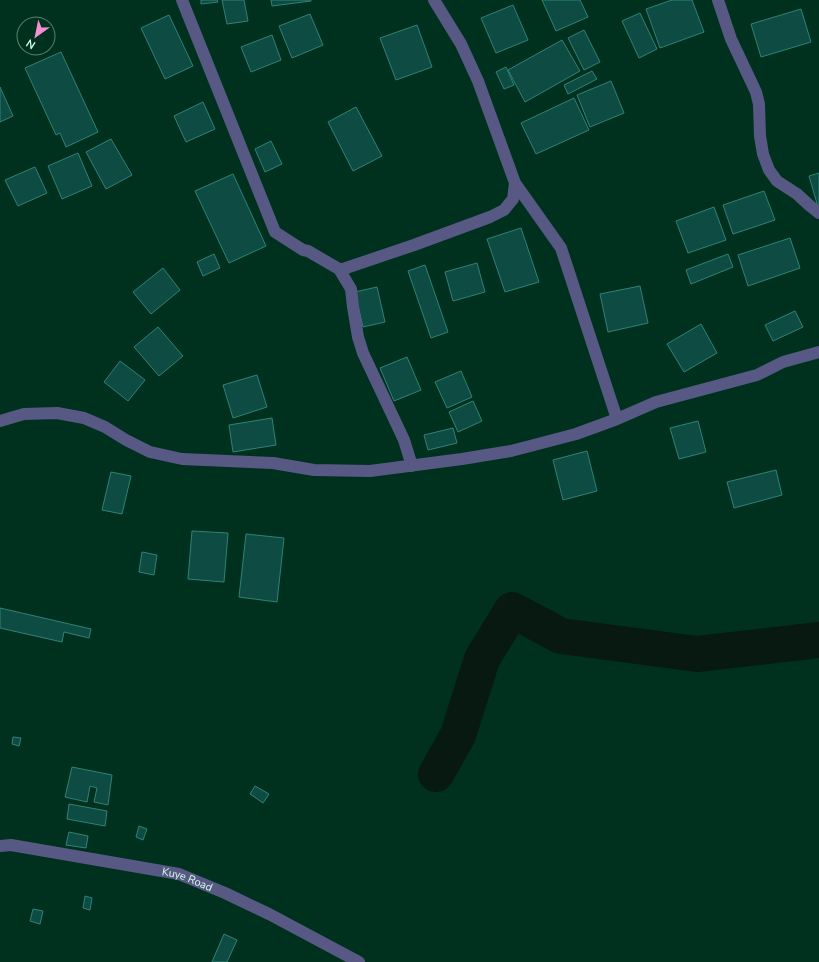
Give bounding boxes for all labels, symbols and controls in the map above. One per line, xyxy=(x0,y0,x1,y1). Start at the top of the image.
north arrow xyxy=(16,16,56,56)
text: N xyxy=(23,35,38,52)
street label: Kuye Road xyxy=(161,864,215,895)

